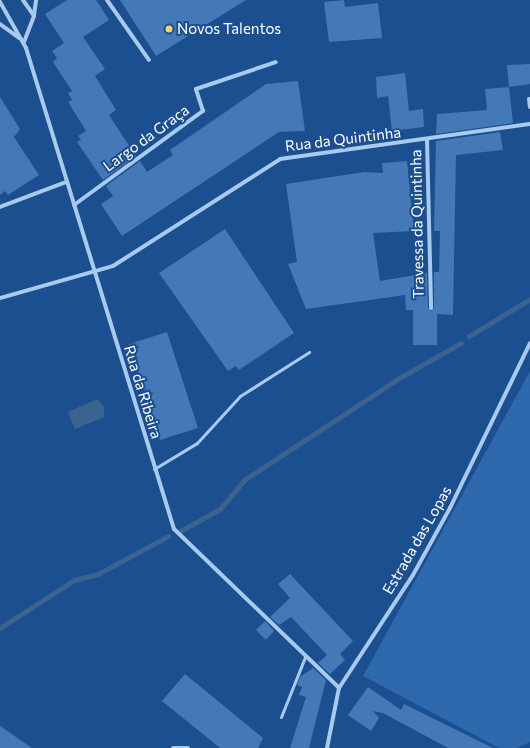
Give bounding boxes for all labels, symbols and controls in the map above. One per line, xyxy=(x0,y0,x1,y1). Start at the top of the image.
place label: Novos Talentos xyxy=(177,20,281,38)
marker: Novos Talentos xyxy=(164,24,174,34)
street label: Largo da Graça xyxy=(100,101,192,175)
street label: Rua da Quintinha xyxy=(284,123,402,155)
street label: Travessa da Quintinha xyxy=(407,149,427,299)
street label: Rua da Ribeira xyxy=(120,343,166,441)
street label: Estrada das Lopas xyxy=(379,483,455,597)

